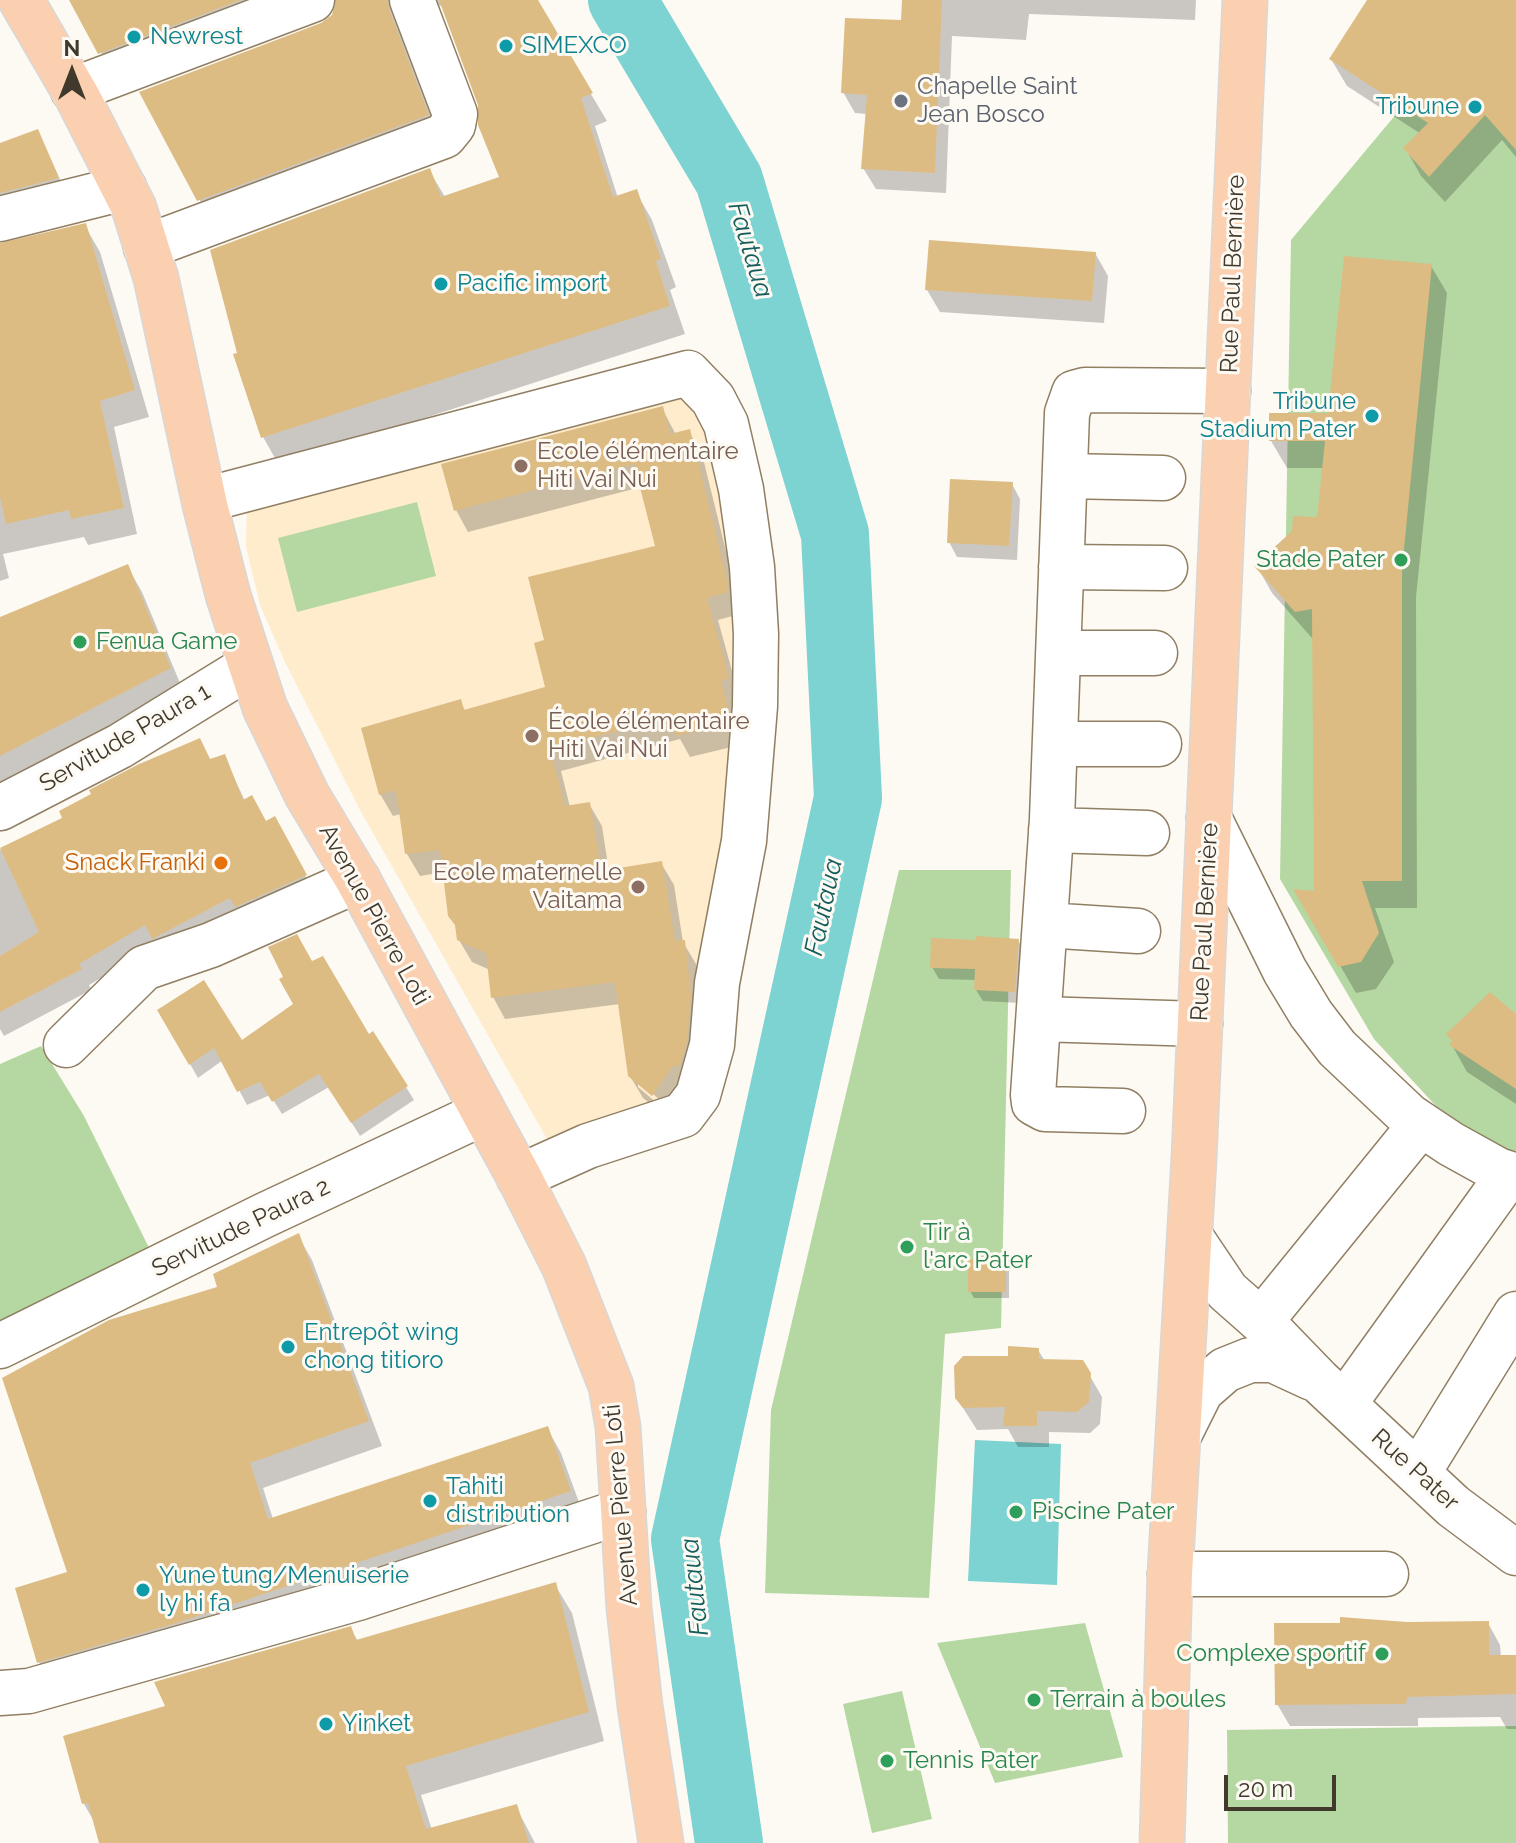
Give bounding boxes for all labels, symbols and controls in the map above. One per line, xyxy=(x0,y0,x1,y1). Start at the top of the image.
place label: Newrest xyxy=(150,23,243,51)
marker: Newrest xyxy=(125,28,143,46)
north arrow xyxy=(32,32,112,112)
place label: SIMEXCO xyxy=(522,32,627,60)
text: N xyxy=(64,35,80,61)
marker: SIMEXCO xyxy=(497,37,515,55)
place label: Chapelle Saint Jean Bosco xyxy=(917,73,1077,129)
marker: Chapelle Saint Jean Bosco xyxy=(892,92,910,110)
place label: Tribune xyxy=(1376,93,1459,121)
marker: Tribune xyxy=(1466,98,1484,116)
street label: Rue Paul Bernière xyxy=(1215,174,1251,374)
water label: Fautaua xyxy=(721,198,779,302)
place label: Pacific import xyxy=(457,270,608,298)
marker: Pacific import xyxy=(432,275,450,293)
place label: Tribune Stadium Pater xyxy=(1200,388,1356,444)
marker: Tribune Stadium Pater xyxy=(1363,407,1381,425)
place label: Ecole élémentaire Hiti Vai Nui xyxy=(537,438,739,494)
marker: Ecole élémentaire Hiti Vai Nui xyxy=(512,457,530,475)
place label: Stade Pater xyxy=(1256,546,1385,574)
marker: Stade Pater xyxy=(1392,551,1410,569)
place label: Fenua Game xyxy=(96,628,237,656)
marker: Fenua Game xyxy=(71,633,89,651)
street label: Servitude Paura 1 xyxy=(34,677,216,799)
place label: École élémentaire Hiti Vai Nui xyxy=(548,708,750,764)
marker: École élémentaire Hiti Vai Nui xyxy=(523,727,541,745)
street label: Avenue Pierre Loti xyxy=(312,820,436,1010)
street label: Rue Paul Bernière xyxy=(1185,822,1225,1022)
place label: Snack Franki xyxy=(65,849,205,877)
marker: Snack Franki xyxy=(212,854,230,872)
water label: Fautaua xyxy=(799,856,849,958)
place label: Ecole maternelle Vaitama xyxy=(433,859,622,915)
marker: Ecole maternelle Vaitama xyxy=(629,878,647,896)
street label: Servitude Paura 2 xyxy=(147,1172,335,1284)
place label: Tir à l'arc Pater xyxy=(923,1219,1032,1275)
marker: Tir à l'arc Pater xyxy=(898,1238,916,1256)
place label: Entrepôt wing chong titioro xyxy=(304,1319,459,1375)
marker: Entrepôt wing chong titioro xyxy=(279,1338,297,1356)
street label: Avenue Pierre Loti xyxy=(598,1403,644,1607)
street label: Rue Pater xyxy=(1365,1423,1465,1517)
place label: Tahiti distribution xyxy=(446,1473,570,1529)
marker: Tahiti distribution xyxy=(421,1492,439,1510)
place label: Piscine Pater xyxy=(1032,1498,1174,1526)
marker: Piscine Pater xyxy=(1007,1503,1025,1521)
water label: Fautaua xyxy=(674,1536,716,1638)
place label: Yune tung/Menuiserie ly hi fa xyxy=(159,1562,409,1618)
marker: Yune tung/Menuiserie ly hi fa xyxy=(134,1581,152,1599)
place label: Complexe sportif xyxy=(1176,1640,1366,1668)
marker: Complexe sportif xyxy=(1373,1645,1391,1663)
place label: Terrain à boules xyxy=(1050,1686,1226,1714)
marker: Terrain à boules xyxy=(1025,1691,1043,1709)
place label: Yinket xyxy=(342,1710,411,1738)
marker: Yinket xyxy=(317,1715,335,1733)
place label: Tennis Pater xyxy=(903,1747,1038,1775)
marker: Tennis Pater xyxy=(878,1752,896,1770)
scale bar xyxy=(1228,1759,1340,1809)
text: 20 m xyxy=(1238,1774,1293,1803)

